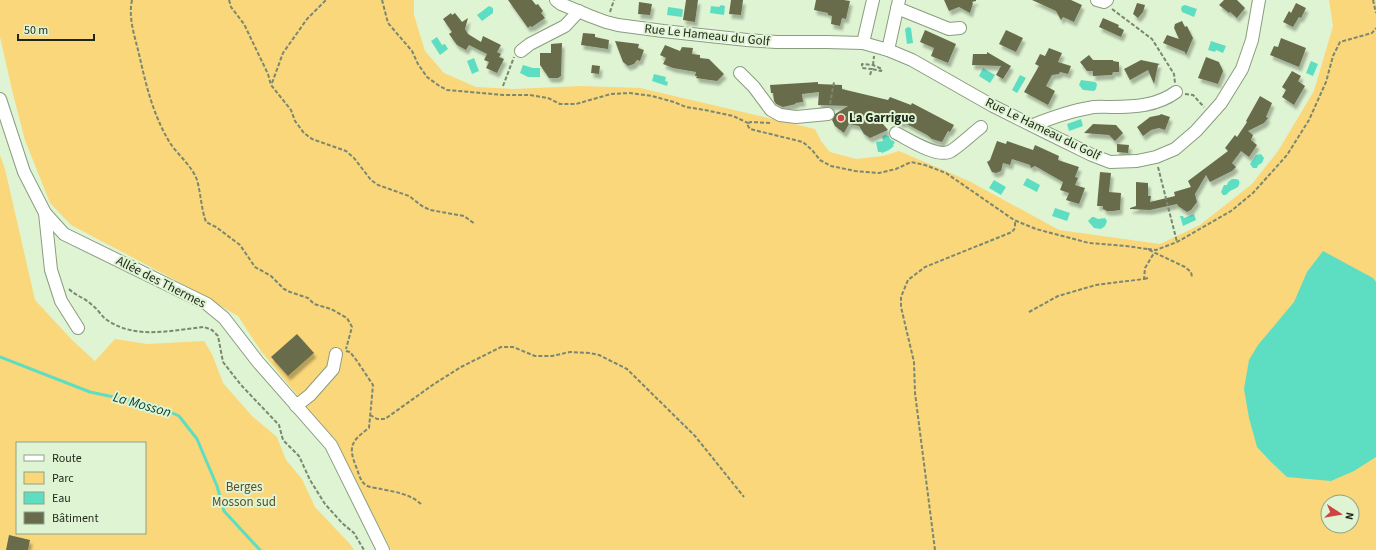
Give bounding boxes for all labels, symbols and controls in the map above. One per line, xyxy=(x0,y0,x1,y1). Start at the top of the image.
scale bar xyxy=(18,16,94,42)
street label: Rue Le Hameau du Golf xyxy=(643,19,772,51)
text: 50 m xyxy=(24,22,48,39)
street label: Rue Le Hameau du Golf xyxy=(982,93,1105,165)
place label: La Garrigue xyxy=(849,109,916,127)
marker: La Garrigue xyxy=(836,113,846,123)
street label: Allée des Thermes xyxy=(113,252,209,313)
water label: La Mosson xyxy=(111,387,173,423)
legend xyxy=(16,442,146,534)
text: Route xyxy=(52,450,82,467)
text: Parc xyxy=(52,470,74,487)
park label: Berges Mosson sud xyxy=(212,478,276,511)
text: Eau xyxy=(52,490,71,507)
north arrow xyxy=(1320,494,1360,534)
text: Bâtiment xyxy=(52,510,98,527)
text: N xyxy=(1341,511,1357,521)

